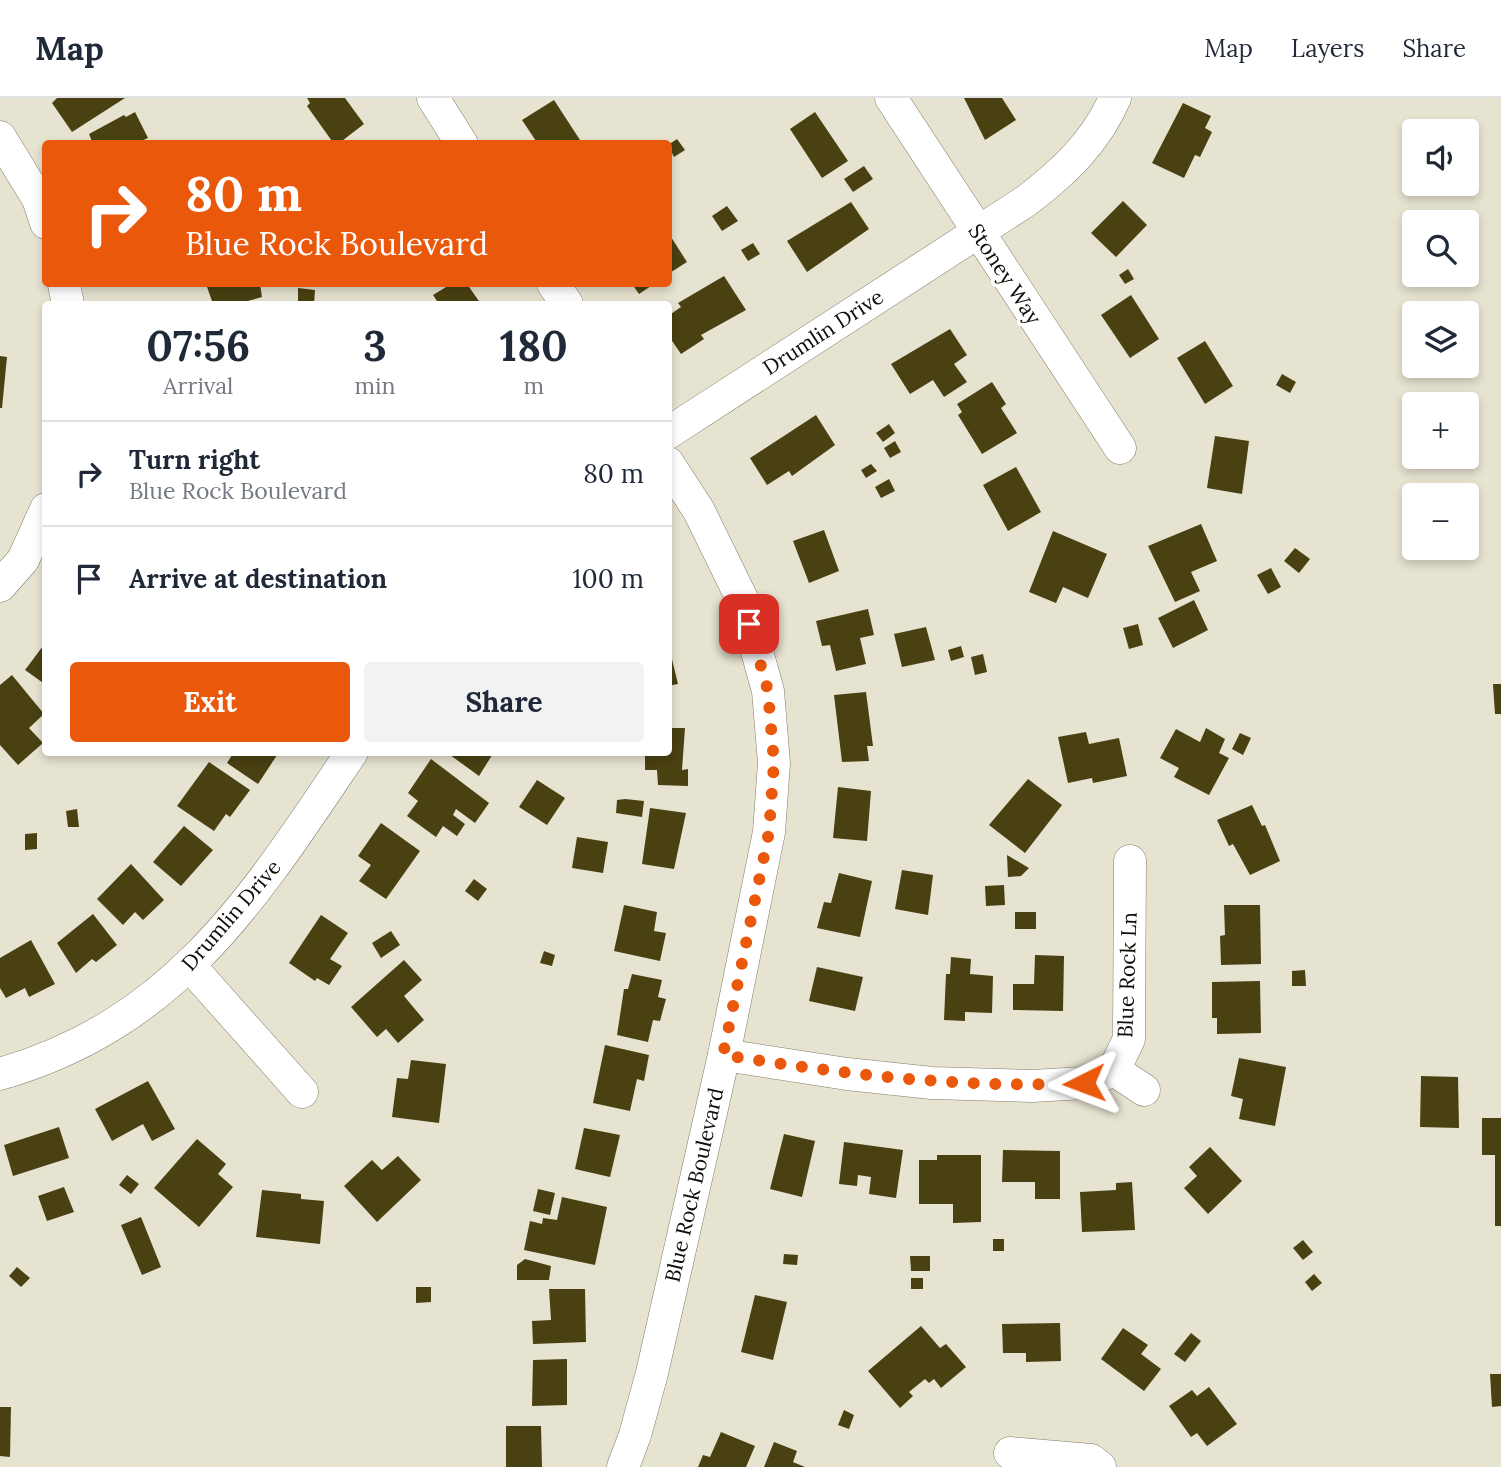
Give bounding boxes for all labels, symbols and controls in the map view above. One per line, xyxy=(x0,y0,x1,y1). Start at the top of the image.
text: Map xyxy=(35,27,104,69)
text: Map xyxy=(1204,33,1253,64)
text: Layers xyxy=(1291,33,1364,64)
text: Share xyxy=(1402,33,1466,64)
map controls xyxy=(1402,119,1479,560)
button: sound xyxy=(1402,119,1479,196)
text: 80 m xyxy=(185,162,302,224)
icon: right xyxy=(70,168,161,259)
button: search xyxy=(1402,210,1479,287)
street label: Stoney Way xyxy=(962,219,1048,329)
text: Blue Rock Boulevard xyxy=(185,223,488,264)
street label: Drumlin Drive xyxy=(758,283,888,381)
button: layers xyxy=(1402,301,1479,378)
text: 07:56 xyxy=(146,319,250,373)
text: 3 xyxy=(363,319,387,373)
text: 180 xyxy=(500,319,568,373)
text: Arrival xyxy=(163,371,233,400)
text: min xyxy=(354,371,395,400)
text: m xyxy=(523,371,544,400)
button: + xyxy=(1402,392,1479,469)
text: Turn right xyxy=(129,443,260,476)
icon: right xyxy=(70,455,108,493)
text: 80 m xyxy=(583,457,644,490)
text: Blue Rock Boulevard xyxy=(129,476,347,505)
button: − xyxy=(1402,483,1479,560)
icon: arrive xyxy=(70,560,108,598)
text: Arrive at destination xyxy=(129,562,387,595)
text: 100 m xyxy=(572,562,644,595)
pin xyxy=(719,594,779,654)
icon: arrive xyxy=(730,605,768,643)
button: Exit xyxy=(70,662,350,742)
button: Share xyxy=(364,662,644,742)
street label: Drumlin Drive xyxy=(175,854,287,976)
street label: Blue Rock Ln xyxy=(1111,911,1143,1039)
position arrow xyxy=(1047,1046,1121,1120)
street label: Blue Rock Boulevard xyxy=(658,1085,730,1285)

